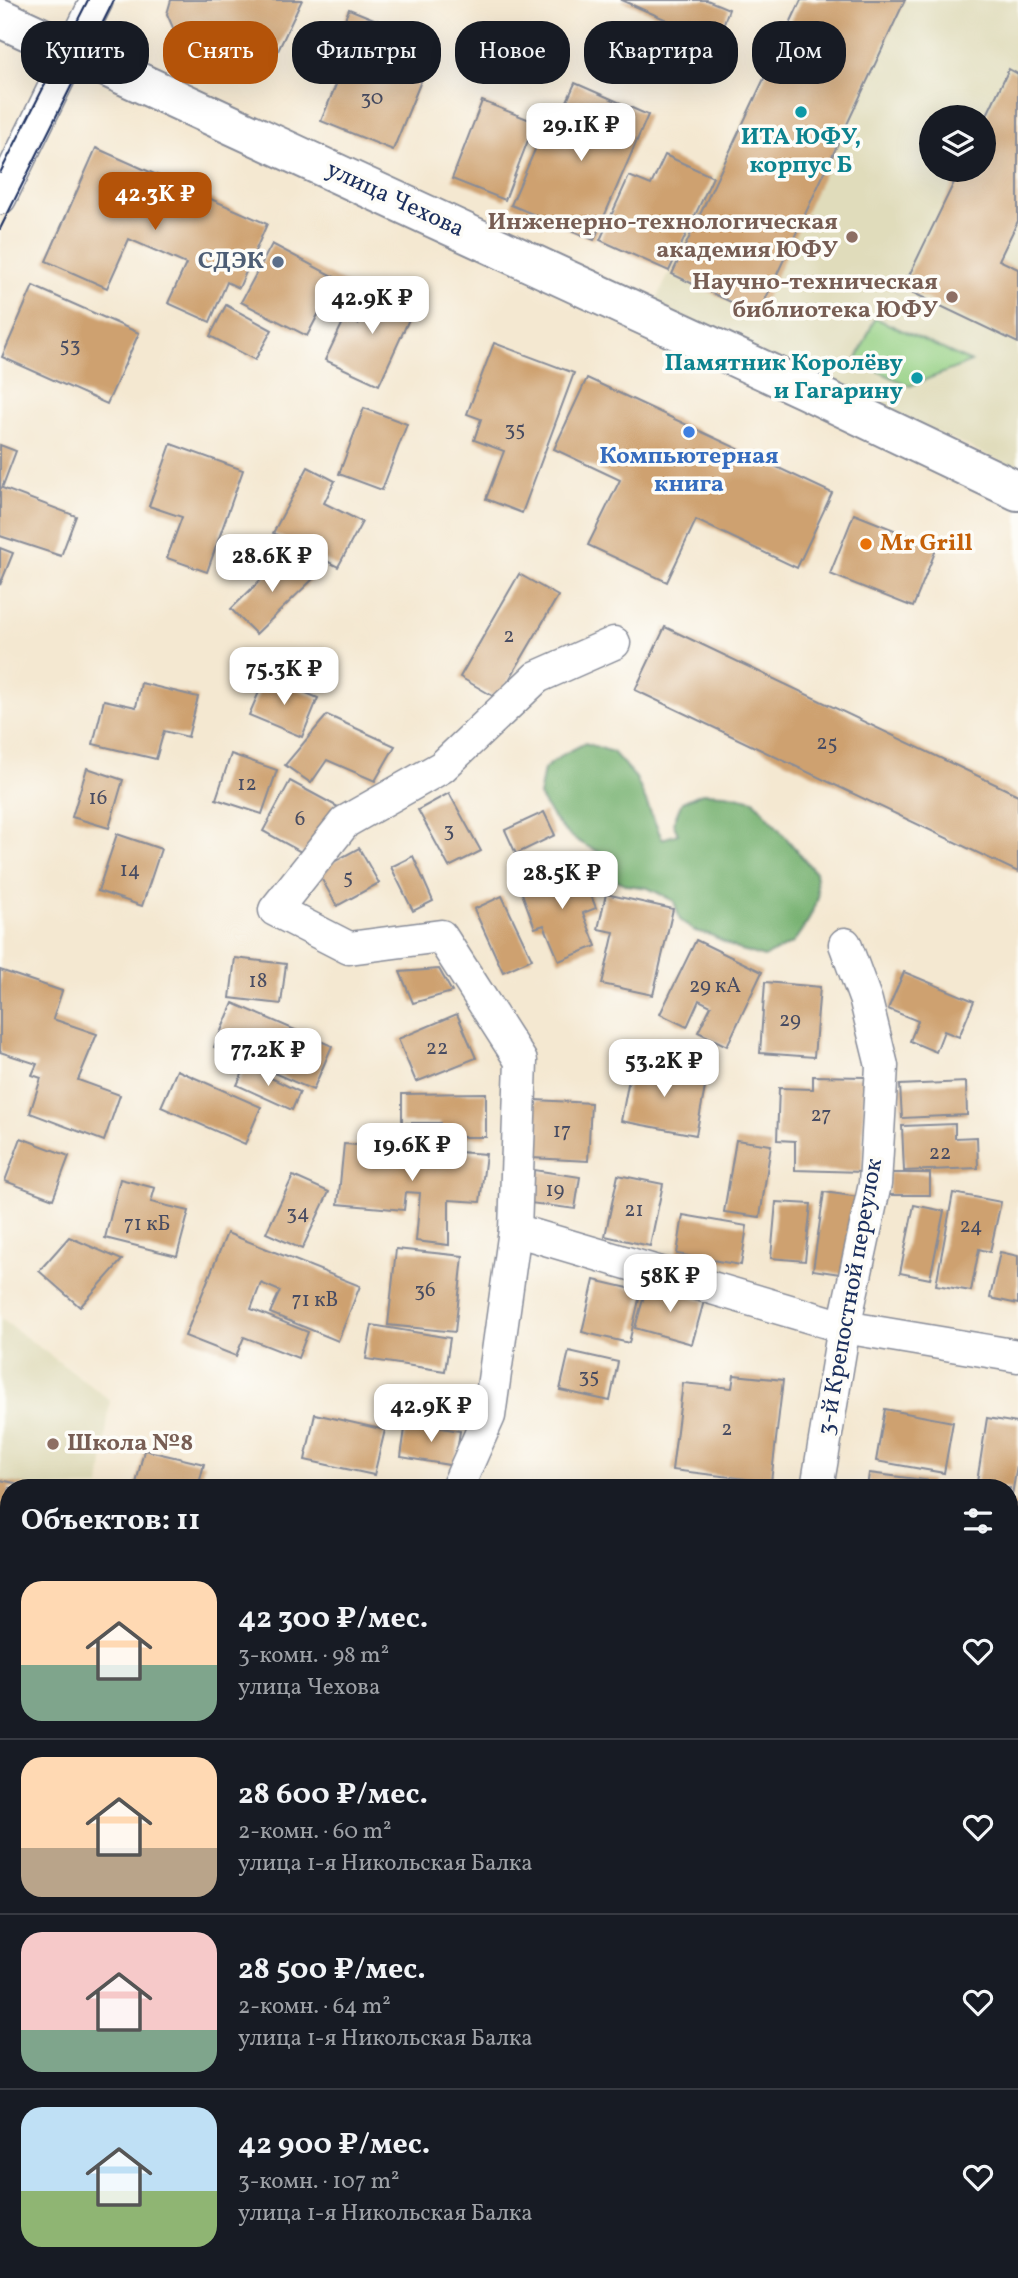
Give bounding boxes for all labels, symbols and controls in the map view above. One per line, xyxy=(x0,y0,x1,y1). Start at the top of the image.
chip: Купить xyxy=(21,21,149,84)
chip: Снять xyxy=(163,21,278,84)
chip: Фильтры xyxy=(292,21,441,84)
chip: Новое xyxy=(455,21,570,84)
chip: Квартира xyxy=(584,21,738,84)
chip: Дом xyxy=(752,21,846,84)
house number: 30 xyxy=(361,84,383,113)
pin: 29.1K ₽ xyxy=(516,104,646,163)
marker: ИТА ЮФУ, корпус Б xyxy=(793,104,809,120)
map controls xyxy=(919,105,996,182)
button: layers xyxy=(919,105,996,182)
text: 29.1K ₽ xyxy=(542,110,620,142)
place label: ИТА ЮФУ, корпус Б xyxy=(741,121,861,183)
street label: улица Чехова xyxy=(320,153,470,247)
pin: 42.3K ₽ xyxy=(90,173,220,232)
text: 42.3K ₽ xyxy=(115,179,195,211)
place label: Инженерно-технологическая академия ЮФУ xyxy=(487,206,838,268)
marker: Инженерно-технологическая академия ЮФУ xyxy=(844,229,860,245)
place label: СДЭК xyxy=(198,245,264,279)
marker: СДЭК xyxy=(270,254,286,270)
place label: Научно-техническая библиотека ЮФУ xyxy=(692,266,938,328)
pin: 42.9K ₽ xyxy=(307,276,437,336)
text: 42.9K ₽ xyxy=(331,283,413,315)
marker: Научно-техническая библиотека ЮФУ xyxy=(944,289,960,305)
house number: 53 xyxy=(60,331,80,360)
place label: Памятник Королёву и Гагарину xyxy=(664,347,904,409)
marker: Памятник Королёву и Гагарину xyxy=(909,370,925,386)
house number: 35 xyxy=(505,415,525,444)
marker: Компьютерная книга xyxy=(681,424,697,440)
place label: Компьютерная книга xyxy=(599,440,779,502)
place label: Mr Grill xyxy=(880,527,973,561)
pin: 28.6K ₽ xyxy=(207,534,337,594)
marker: Mr Grill xyxy=(858,536,874,552)
text: 28.6K ₽ xyxy=(232,541,312,573)
house number: 2 xyxy=(503,622,515,651)
pin: 75.3K ₽ xyxy=(219,648,349,707)
text: 75.3K ₽ xyxy=(246,654,322,686)
house number: 25 xyxy=(816,729,838,758)
house number: 12 xyxy=(237,770,257,799)
house number: 16 xyxy=(89,784,107,813)
house number: 6 xyxy=(295,805,305,834)
house number: 3 xyxy=(444,816,454,845)
pin: 28.5K ₽ xyxy=(497,852,627,911)
house number: 14 xyxy=(120,856,140,885)
text: 28.5K ₽ xyxy=(523,858,601,890)
house number: 5 xyxy=(343,863,353,892)
house number: 18 xyxy=(249,967,267,996)
house number: 29 кА xyxy=(689,972,741,1001)
house number: 29 xyxy=(779,1006,801,1035)
pin: 77.2K ₽ xyxy=(203,1028,333,1088)
house number: 22 xyxy=(426,1034,448,1063)
text: 77.2K ₽ xyxy=(230,1035,306,1067)
pin: 53.2K ₽ xyxy=(599,1040,729,1099)
text: 53.2K ₽ xyxy=(625,1046,703,1078)
house number: 27 xyxy=(811,1101,831,1130)
house number: 17 xyxy=(553,1117,571,1146)
pin: 19.6K ₽ xyxy=(347,1124,477,1183)
text: 19.6K ₽ xyxy=(373,1130,451,1162)
house number: 22 xyxy=(929,1139,951,1168)
street label: 3-й Крепостной переулок xyxy=(810,1156,892,1438)
house number: 19 xyxy=(545,1176,565,1205)
house number: 21 xyxy=(624,1196,644,1225)
house number: 34 xyxy=(286,1199,310,1228)
house number: 71 кБ xyxy=(124,1210,170,1239)
house number: 24 xyxy=(959,1212,983,1241)
pin: 58K ₽ xyxy=(621,1254,719,1314)
text: 58K ₽ xyxy=(640,1261,700,1293)
house number: 36 xyxy=(414,1276,436,1305)
house number: 71 кВ xyxy=(292,1286,338,1315)
house number: 35 xyxy=(579,1362,599,1391)
pin: 42.9K ₽ xyxy=(366,1384,496,1444)
text: 42.9K ₽ xyxy=(390,1391,472,1423)
house number: 2 xyxy=(721,1415,733,1444)
place label: Школа №8 xyxy=(67,1427,193,1461)
marker: Школа №8 xyxy=(45,1436,61,1452)
text: Объектов: 11 xyxy=(21,1500,200,1542)
icon: filters xyxy=(959,1502,997,1540)
text: 42 300 ₽/мес. xyxy=(238,1598,428,1640)
icon: home xyxy=(77,1609,161,1693)
icon: heart xyxy=(959,1632,997,1670)
text: 3-комн. · 98 m² xyxy=(238,1640,389,1672)
text: улица Чехова xyxy=(238,1672,381,1704)
text: 28 600 ₽/мес. xyxy=(238,1774,428,1816)
icon: home xyxy=(77,1785,161,1869)
icon: heart xyxy=(959,1808,997,1846)
text: 2-комн. · 60 m² xyxy=(238,1816,392,1848)
text: улица 1-я Никольская Балка xyxy=(238,1848,533,1880)
text: 28 500 ₽/мес. xyxy=(238,1949,426,1991)
icon: home xyxy=(77,1960,161,2044)
icon: heart xyxy=(959,1983,997,2021)
text: 2-комн. · 64 m² xyxy=(238,1991,391,2023)
text: улица 1-я Никольская Балка xyxy=(238,2023,533,2055)
text: 42 900 ₽/мес. xyxy=(238,2124,430,2166)
icon: home xyxy=(77,2135,161,2219)
icon: heart xyxy=(959,2158,997,2196)
text: 3-комн. · 107 m² xyxy=(238,2166,400,2198)
text: улица 1-я Никольская Балка xyxy=(238,2198,533,2230)

